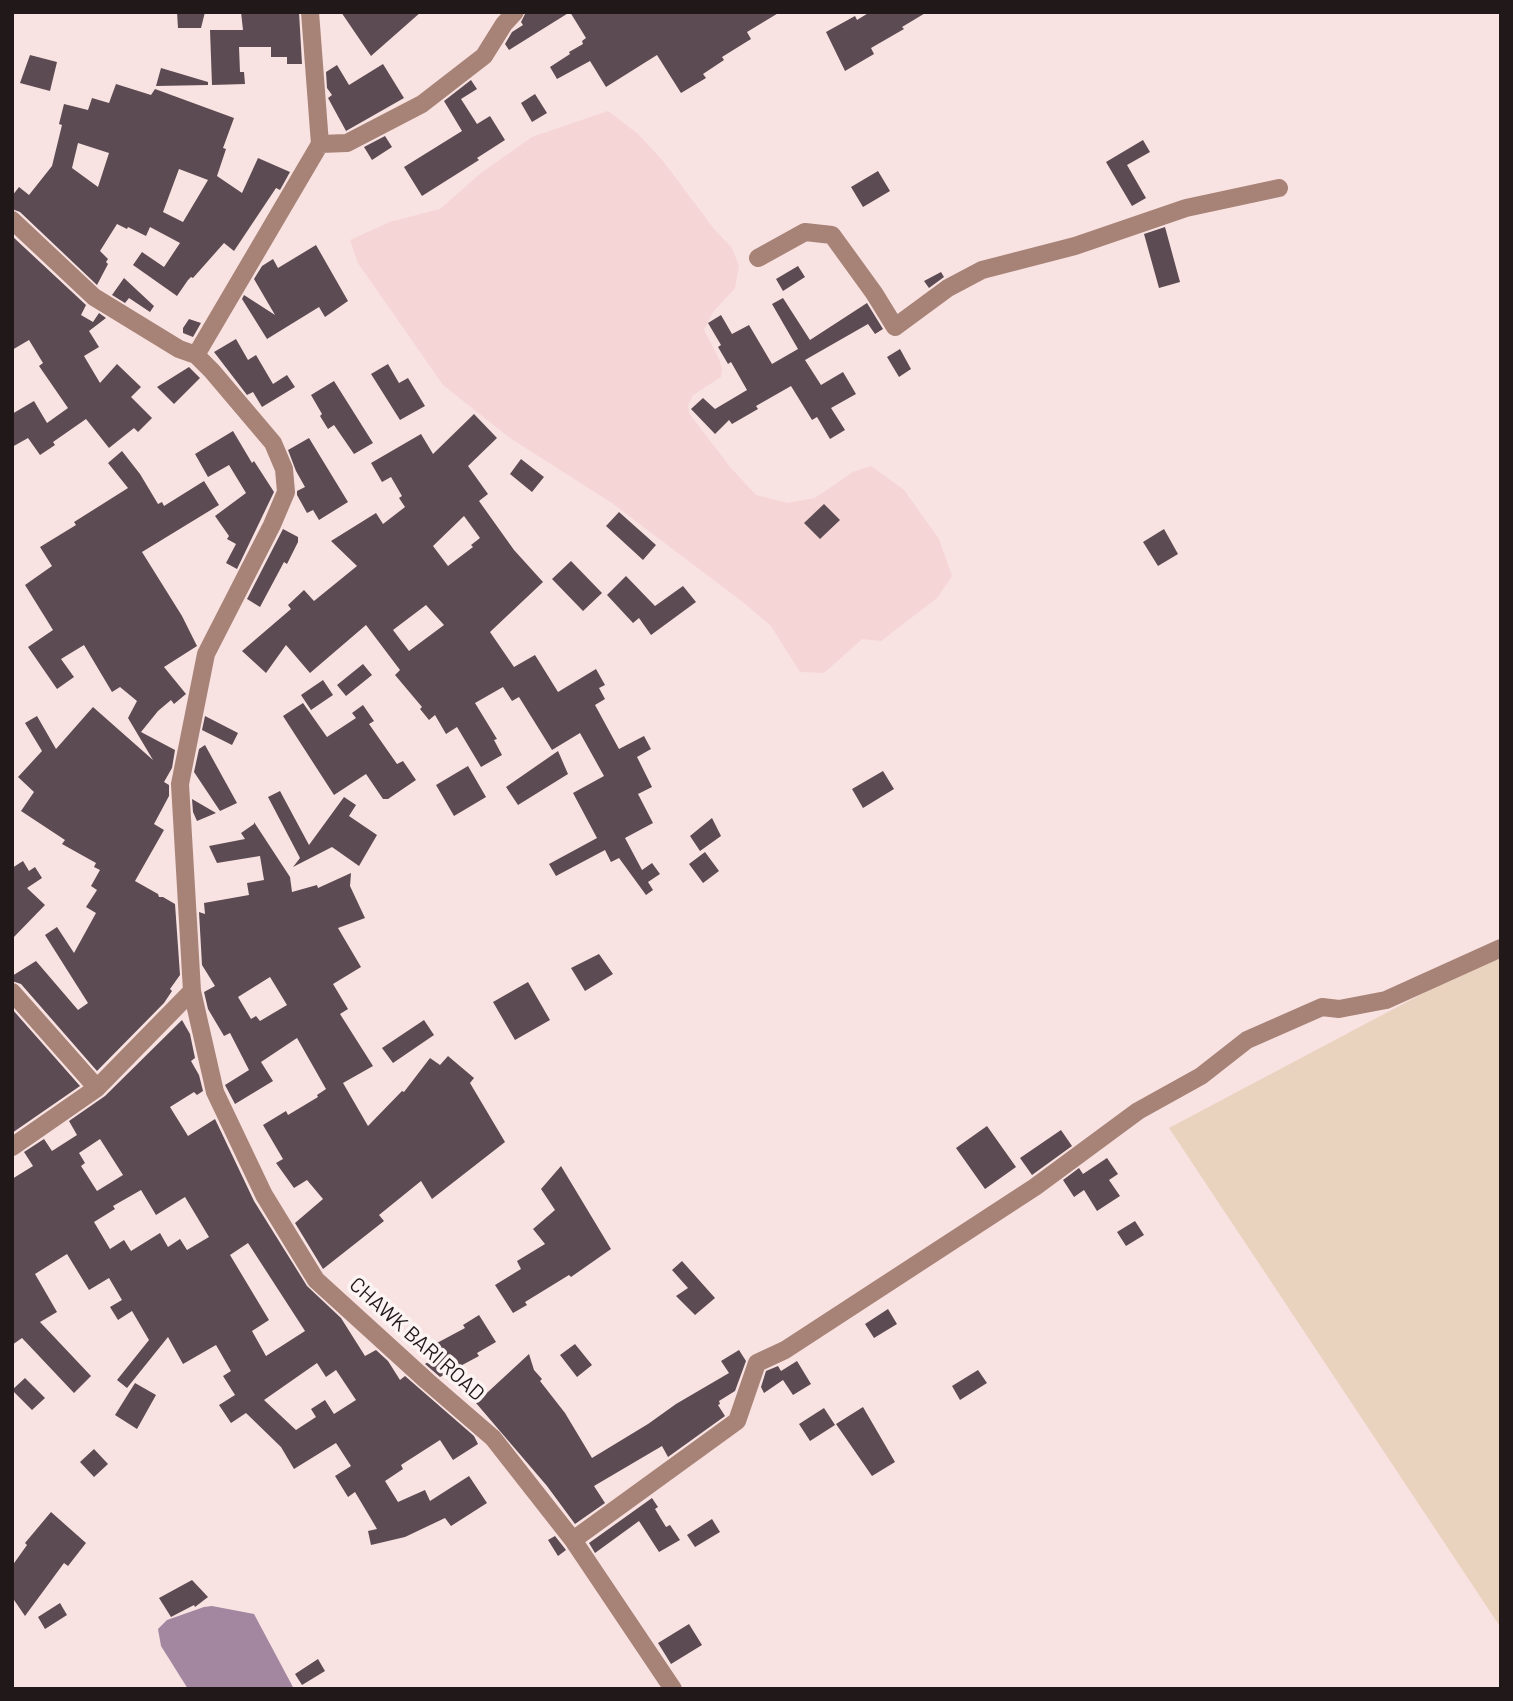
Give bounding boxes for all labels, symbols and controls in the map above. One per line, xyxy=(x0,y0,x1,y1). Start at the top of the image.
street label: CHAWK BARI ROAD xyxy=(344,1272,490,1406)

